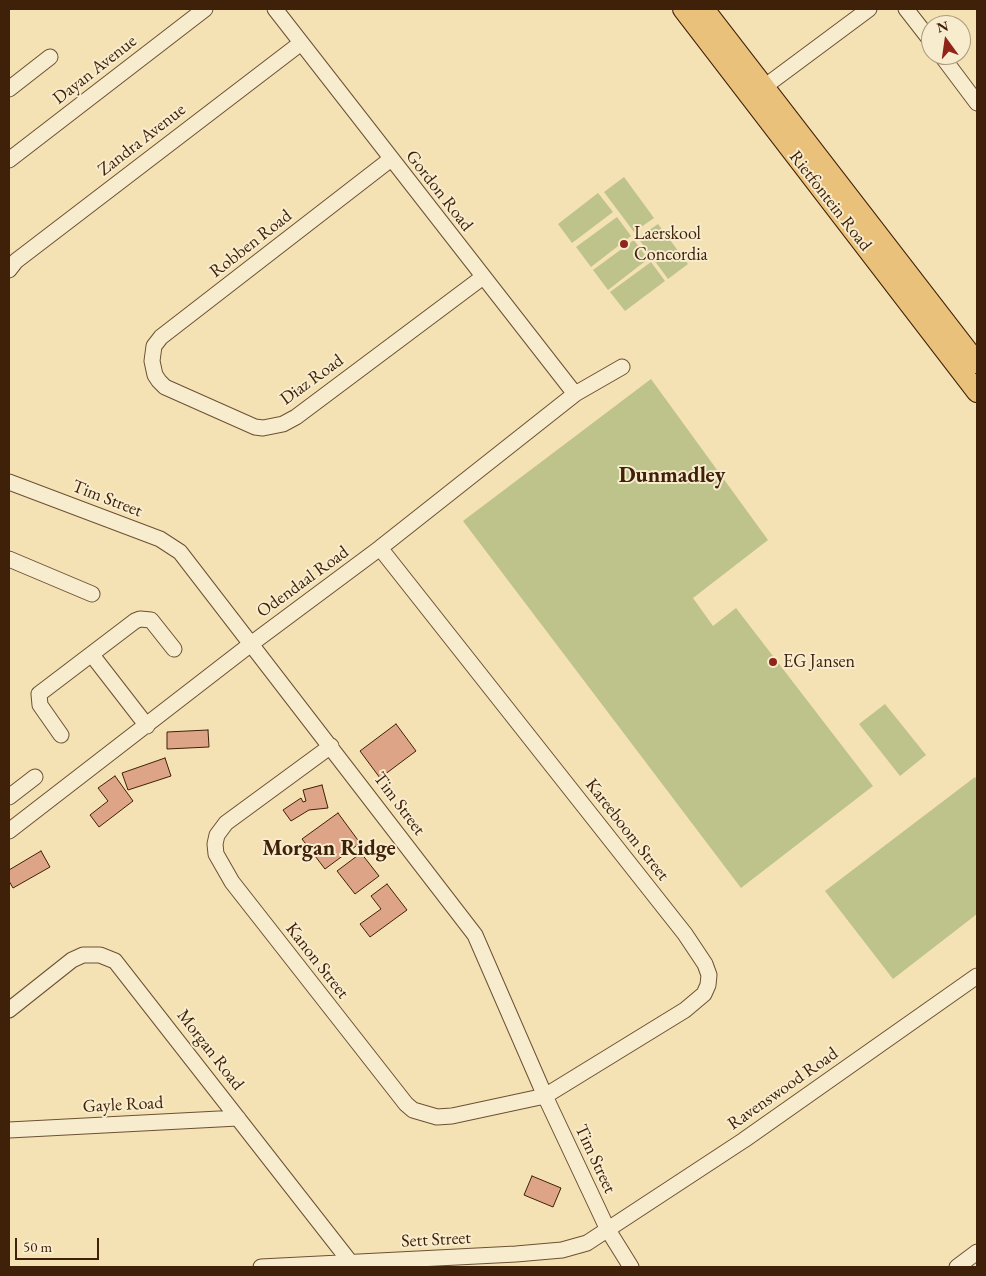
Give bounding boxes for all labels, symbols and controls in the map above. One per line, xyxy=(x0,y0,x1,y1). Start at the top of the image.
north arrow xyxy=(921,15,971,65)
text: N xyxy=(935,16,950,37)
street label: Dayan Avenue xyxy=(49,31,141,109)
street label: Zandra Avenue xyxy=(94,99,190,181)
street label: Gordon Road xyxy=(401,146,477,236)
street label: Rietfontein Road xyxy=(784,146,876,256)
street label: Robben Road xyxy=(206,205,296,283)
place label: Laerskool Concordia xyxy=(634,223,708,266)
marker: Laerskool Concordia xyxy=(618,238,630,250)
street label: Diaz Road xyxy=(276,350,348,410)
district label: Dunmadley xyxy=(619,463,725,489)
street label: Tim Street xyxy=(69,476,145,522)
street label: Odendaal Road xyxy=(253,541,353,623)
place label: EG Jansen xyxy=(783,651,855,673)
marker: EG Jansen xyxy=(767,656,779,668)
street label: Tim Street xyxy=(368,768,430,840)
street label: Kareeboom Street xyxy=(580,775,674,885)
district label: Morgan Ridge xyxy=(262,836,396,862)
street label: Kanon Street xyxy=(281,919,353,1003)
street label: Morgan Road xyxy=(172,1005,248,1095)
street label: Ravenswood Road xyxy=(724,1043,842,1135)
street label: Gayle Road xyxy=(82,1092,164,1118)
street label: Tim Street xyxy=(570,1121,620,1197)
street label: Sett Street xyxy=(401,1227,471,1253)
scale bar xyxy=(18,1228,101,1260)
text: 50 m xyxy=(23,1237,52,1256)

